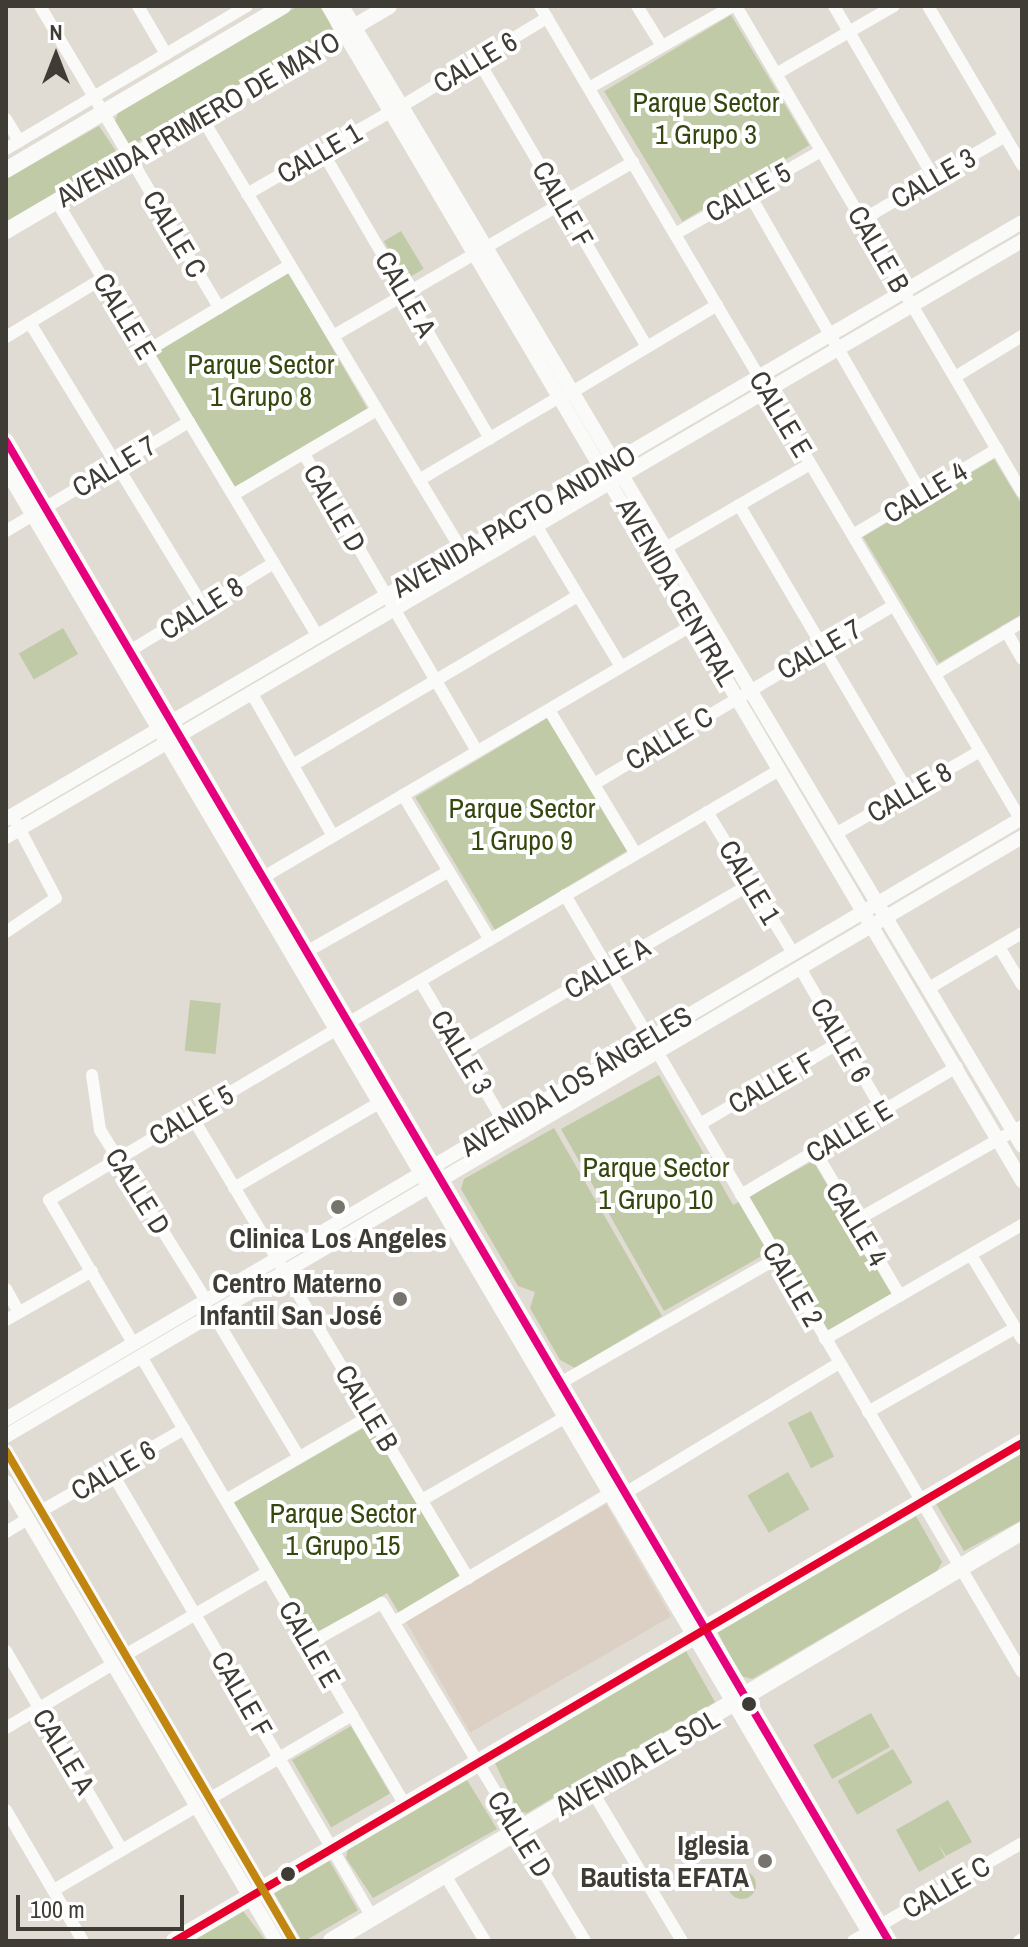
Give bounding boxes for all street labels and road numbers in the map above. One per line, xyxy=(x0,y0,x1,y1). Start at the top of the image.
street label: AVENIDA PRIMERO DE MAYO xyxy=(50,24,346,214)
street label: CALLE 6 xyxy=(427,24,523,100)
street label: CALLE 1 xyxy=(271,115,367,191)
street label: CALLE 3 xyxy=(885,140,981,216)
street label: CALLE F xyxy=(525,155,601,253)
street label: CALLE 5 xyxy=(700,155,796,229)
street label: CALLE C xyxy=(136,184,214,284)
street label: CALLE B xyxy=(841,200,917,298)
street label: CALLE A xyxy=(368,245,444,343)
street label: CALLE E xyxy=(86,267,164,365)
street label: CALLE E xyxy=(742,365,820,463)
street label: CALLE 7 xyxy=(66,428,162,504)
street label: AVENIDA PACTO ANDINO xyxy=(385,437,643,605)
street label: CALLE 4 xyxy=(877,454,973,530)
street label: CALLE D xyxy=(297,458,373,558)
street label: AVENIDA CENTRAL xyxy=(609,492,745,692)
street label: CALLE 8 xyxy=(153,569,249,647)
street label: CALLE 7 xyxy=(771,611,867,687)
street label: CALLE C xyxy=(619,699,719,777)
street label: CALLE 8 xyxy=(861,754,957,830)
street label: CALLE 1 xyxy=(712,834,788,930)
street label: CALLE A xyxy=(558,930,656,1006)
street label: CALLE 6 xyxy=(803,992,879,1088)
street label: AVENIDA LOS ÁNGELES xyxy=(453,998,699,1164)
street label: CALLE 3 xyxy=(424,1004,500,1100)
street label: CALLE F xyxy=(722,1045,820,1121)
street label: CALLE 5 xyxy=(143,1077,239,1153)
street label: CALLE E xyxy=(800,1092,898,1170)
street label: CALLE D xyxy=(98,1142,178,1240)
street label: CALLE 4 xyxy=(819,1176,895,1272)
street label: CALLE 2 xyxy=(755,1236,831,1332)
street label: CALLE B xyxy=(328,1359,406,1457)
street label: CALLE 6 xyxy=(65,1432,161,1508)
street label: CALLE E xyxy=(272,1595,348,1693)
street label: CALLE F xyxy=(204,1645,280,1743)
street label: AVENIDA EL SOL xyxy=(548,1701,726,1823)
street label: CALLE A xyxy=(25,1702,103,1800)
street label: CALLE D xyxy=(480,1785,560,1883)
street label: CALLE C xyxy=(896,1849,996,1925)

